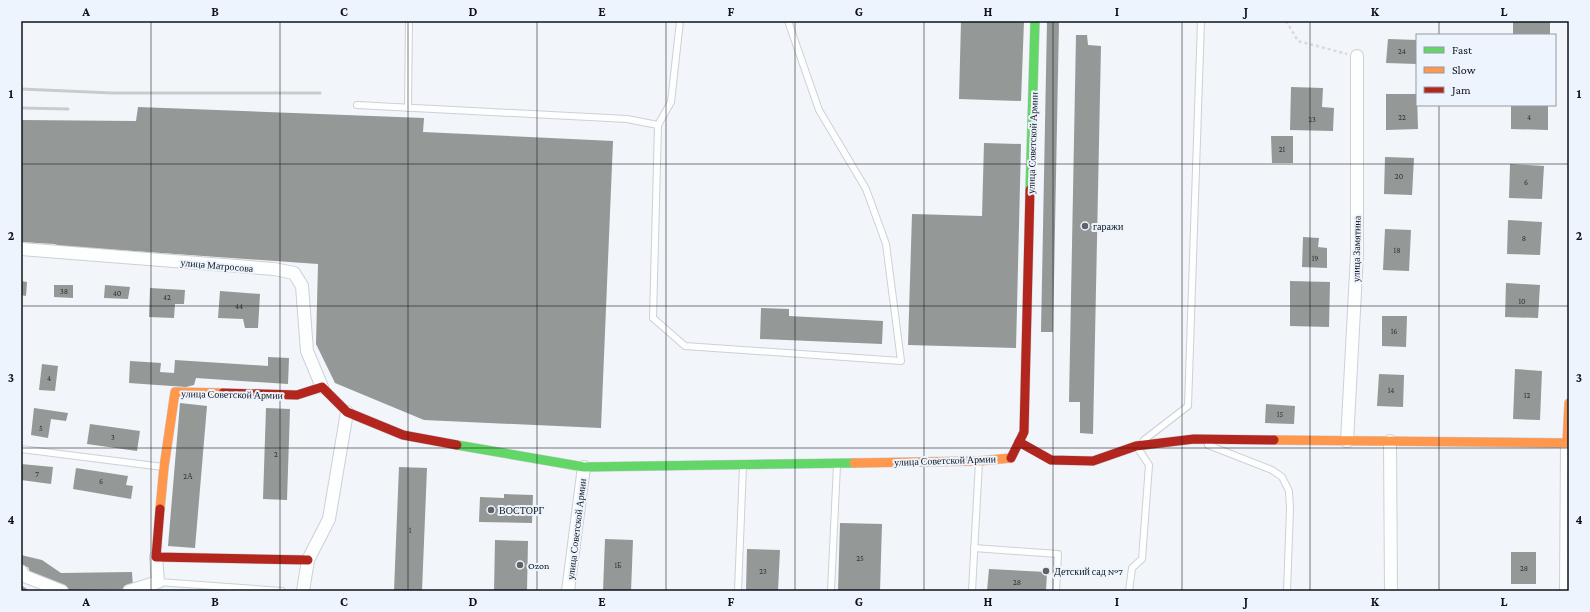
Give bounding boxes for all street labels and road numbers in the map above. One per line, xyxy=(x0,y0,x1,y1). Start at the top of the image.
street label: улица Советской Армии xyxy=(1025,91,1040,194)
street label: улица Замятина xyxy=(1350,215,1363,282)
street label: улица Матросова xyxy=(180,257,254,274)
street label: улица Советской Армии xyxy=(181,388,284,401)
street label: улица Советской Армии xyxy=(894,453,997,468)
street label: улица Советской Армии xyxy=(565,477,588,580)

